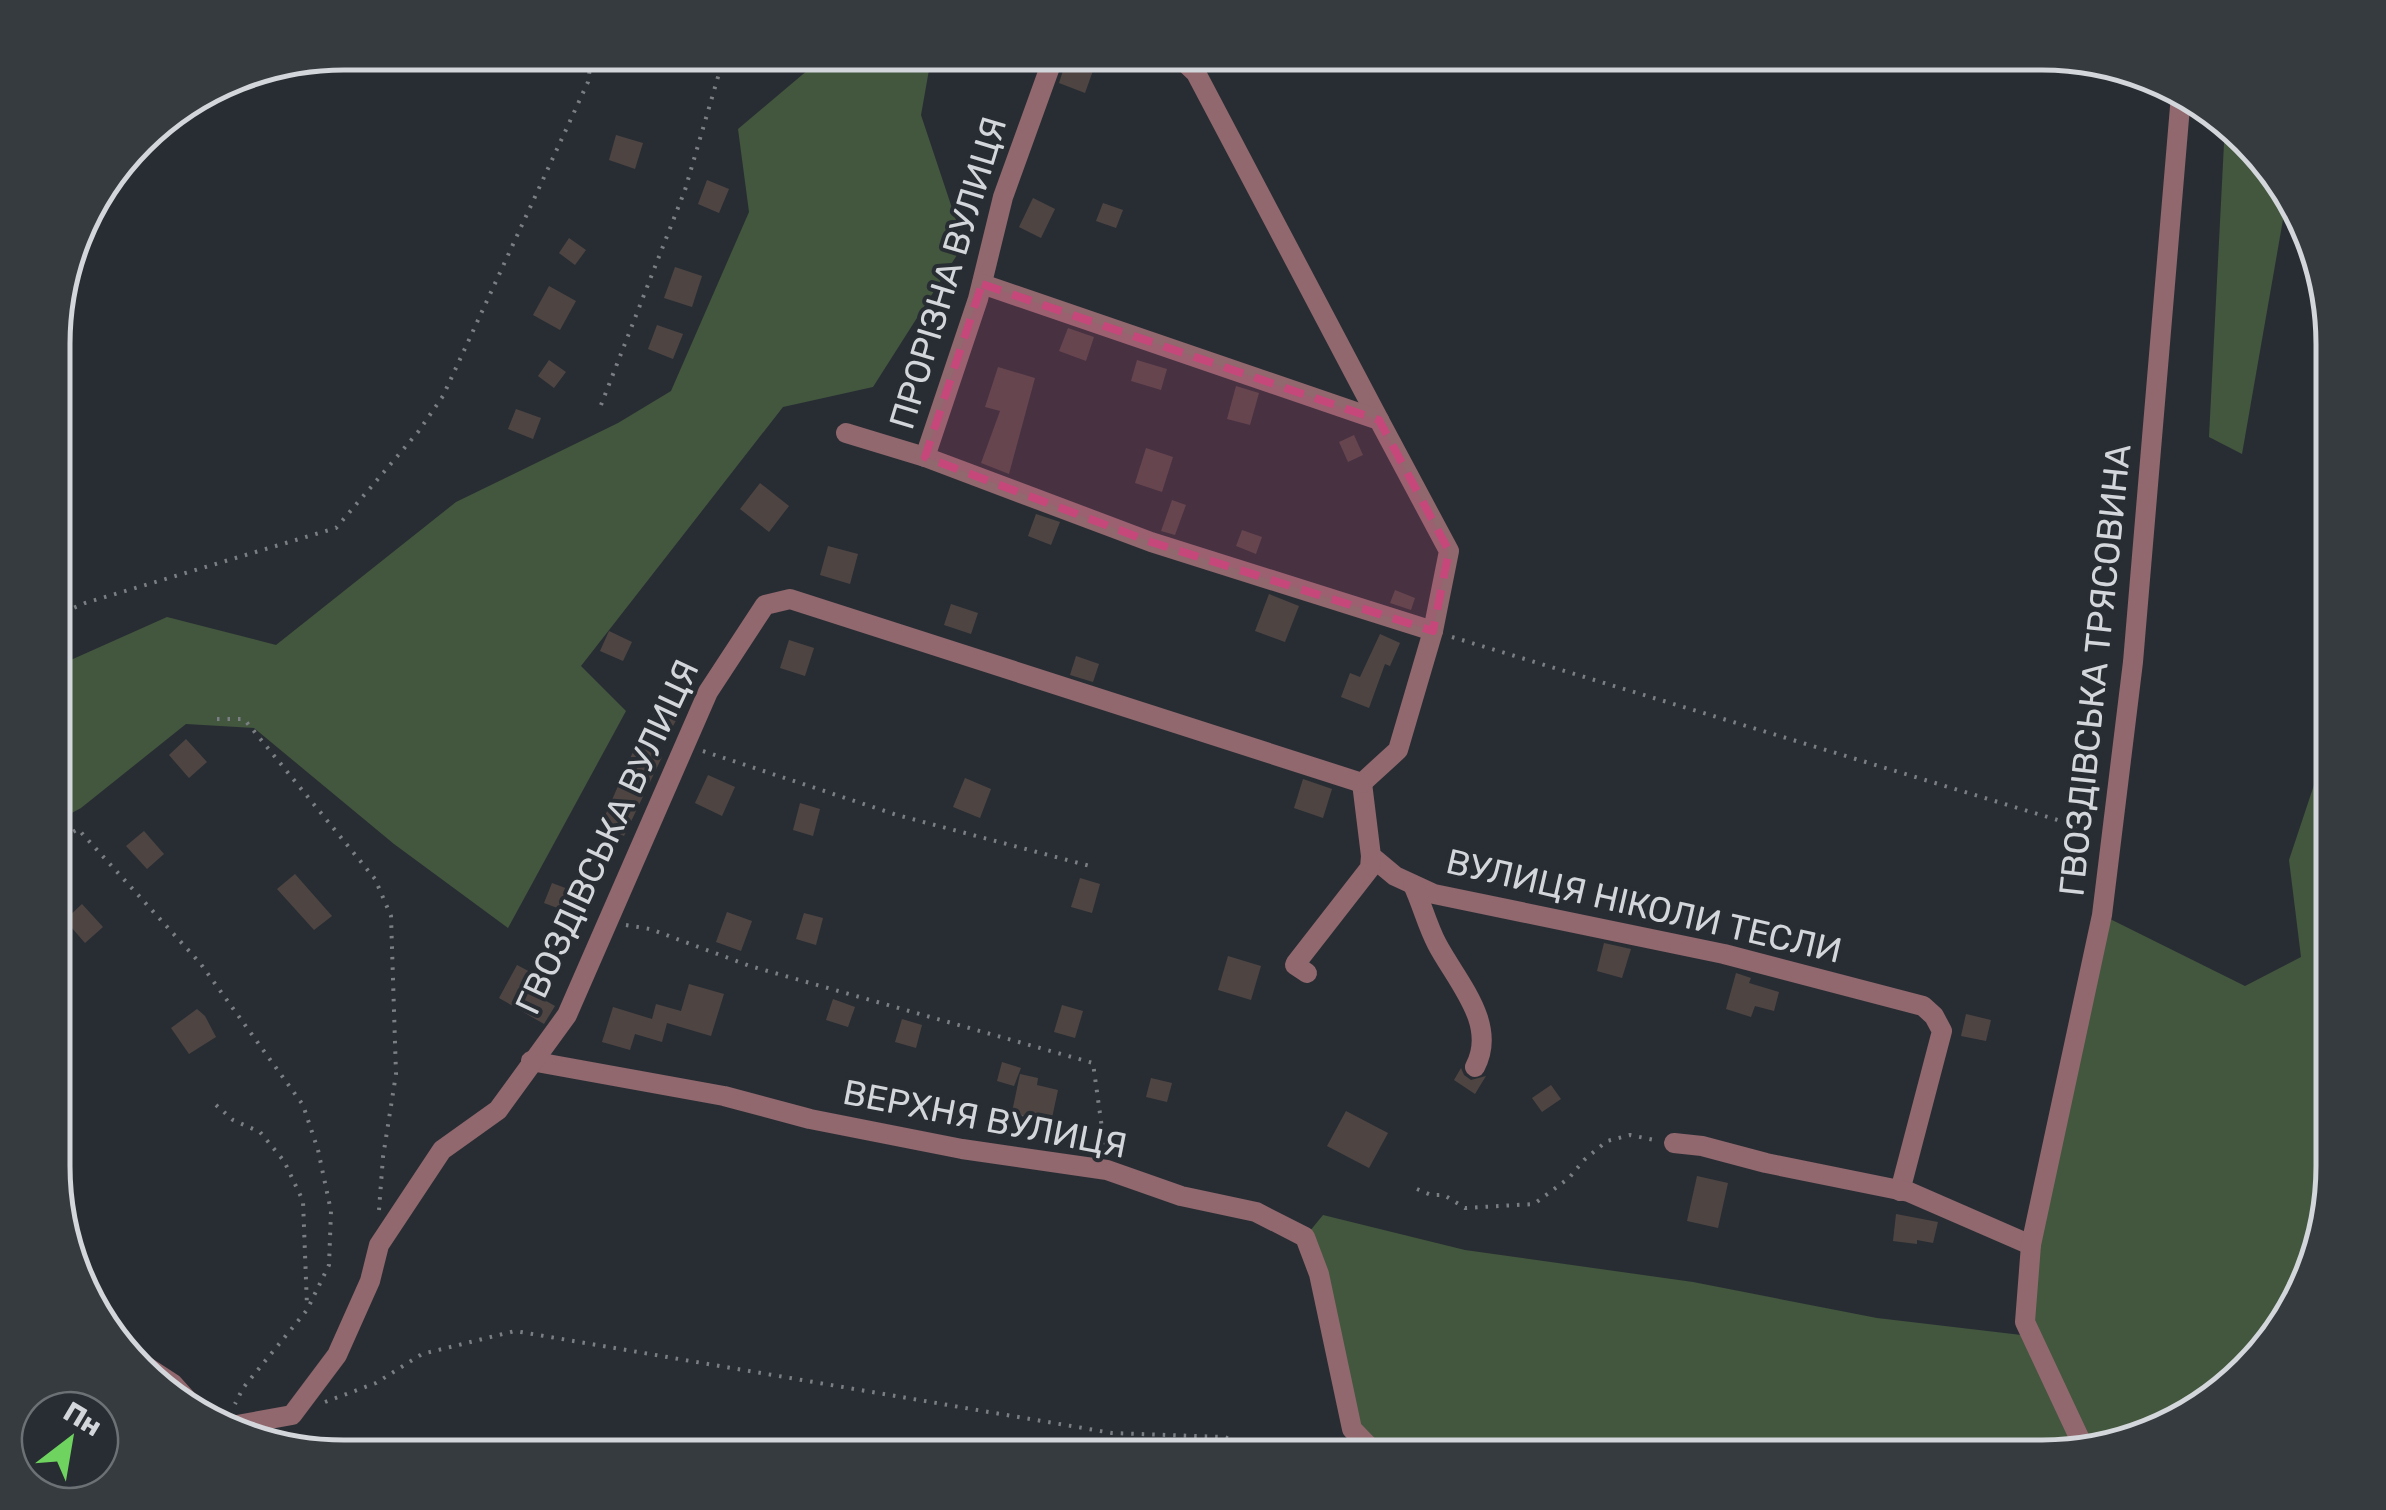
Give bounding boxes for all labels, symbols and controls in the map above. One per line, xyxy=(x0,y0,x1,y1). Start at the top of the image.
street label: ПРОРІЗНА ВУЛИЦЯ xyxy=(881,112,1015,434)
street label: ГВОЗДІВСЬКА ТРЯСОВИНА xyxy=(2050,442,2140,898)
street label: ГВОЗДІВСЬКА ВУЛИЦЯ xyxy=(506,653,708,1021)
street label: ВУЛИЦЯ НІКОЛИ ТЕСЛИ xyxy=(1442,840,1846,972)
street label: ВЕРХНЯ ВУЛИЦЯ xyxy=(840,1071,1130,1167)
north arrow xyxy=(20,1390,120,1490)
text: Пн xyxy=(58,1395,108,1443)

